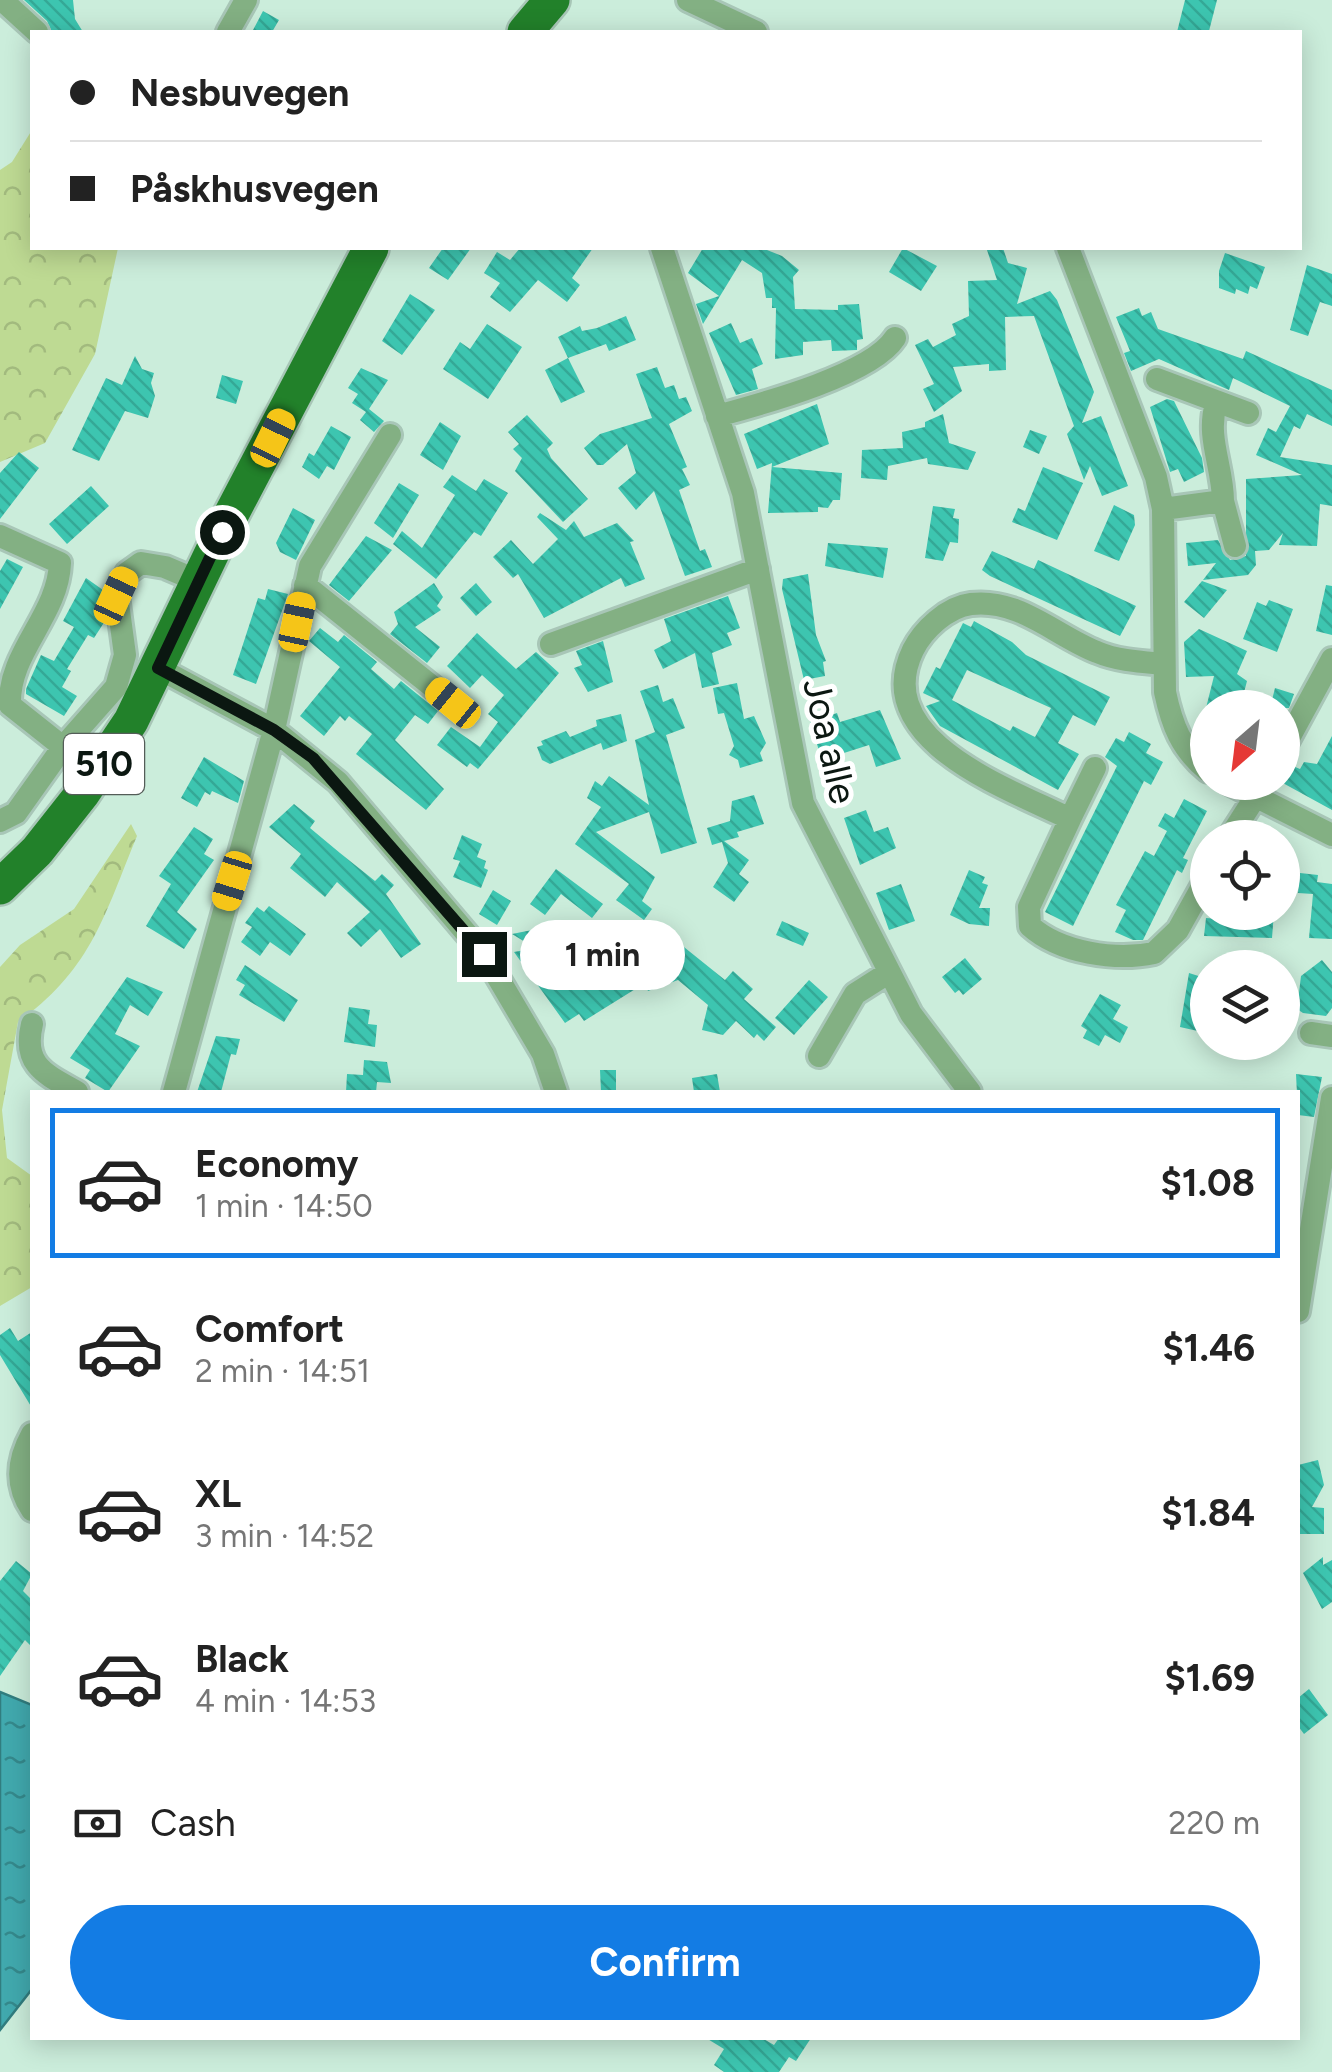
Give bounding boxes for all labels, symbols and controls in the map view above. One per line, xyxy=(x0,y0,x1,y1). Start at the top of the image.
text: Nesbuvegen xyxy=(130,70,349,116)
text: Påskhusvegen xyxy=(130,166,379,212)
car xyxy=(246,404,300,472)
route start xyxy=(200,510,245,555)
car xyxy=(90,562,142,630)
car xyxy=(276,590,318,654)
car xyxy=(420,672,486,734)
street label: Joa alle xyxy=(793,674,867,808)
north arrow xyxy=(1190,690,1300,800)
map controls xyxy=(1190,690,1300,1060)
road number: 510 xyxy=(64,734,144,794)
button: locate xyxy=(1190,820,1300,930)
car xyxy=(209,848,255,914)
callout: 1 min xyxy=(519,919,684,989)
route end xyxy=(462,932,507,977)
text: 1 min xyxy=(565,936,640,974)
button: layers xyxy=(1190,950,1300,1060)
icon: car xyxy=(75,1138,165,1228)
text: Economy xyxy=(195,1141,358,1187)
text: $1.08 xyxy=(1161,1160,1255,1206)
text: 1 min · 14:50 xyxy=(195,1187,373,1225)
icon: car xyxy=(75,1303,165,1393)
text: Comfort xyxy=(195,1306,344,1352)
text: $1.46 xyxy=(1162,1325,1255,1371)
text: 2 min · 14:51 xyxy=(195,1352,370,1390)
icon: car xyxy=(75,1468,165,1558)
text: XL xyxy=(195,1471,241,1517)
text: $1.84 xyxy=(1161,1490,1255,1536)
text: 3 min · 14:52 xyxy=(195,1517,374,1555)
icon: car xyxy=(75,1633,165,1723)
text: Black xyxy=(195,1636,289,1682)
text: $1.69 xyxy=(1164,1655,1255,1701)
text: 4 min · 14:53 xyxy=(195,1682,376,1720)
icon: cash xyxy=(70,1796,125,1851)
text: Cash xyxy=(150,1800,236,1846)
text: 220 m xyxy=(1169,1804,1260,1842)
button: Confirm xyxy=(70,1905,1260,2020)

